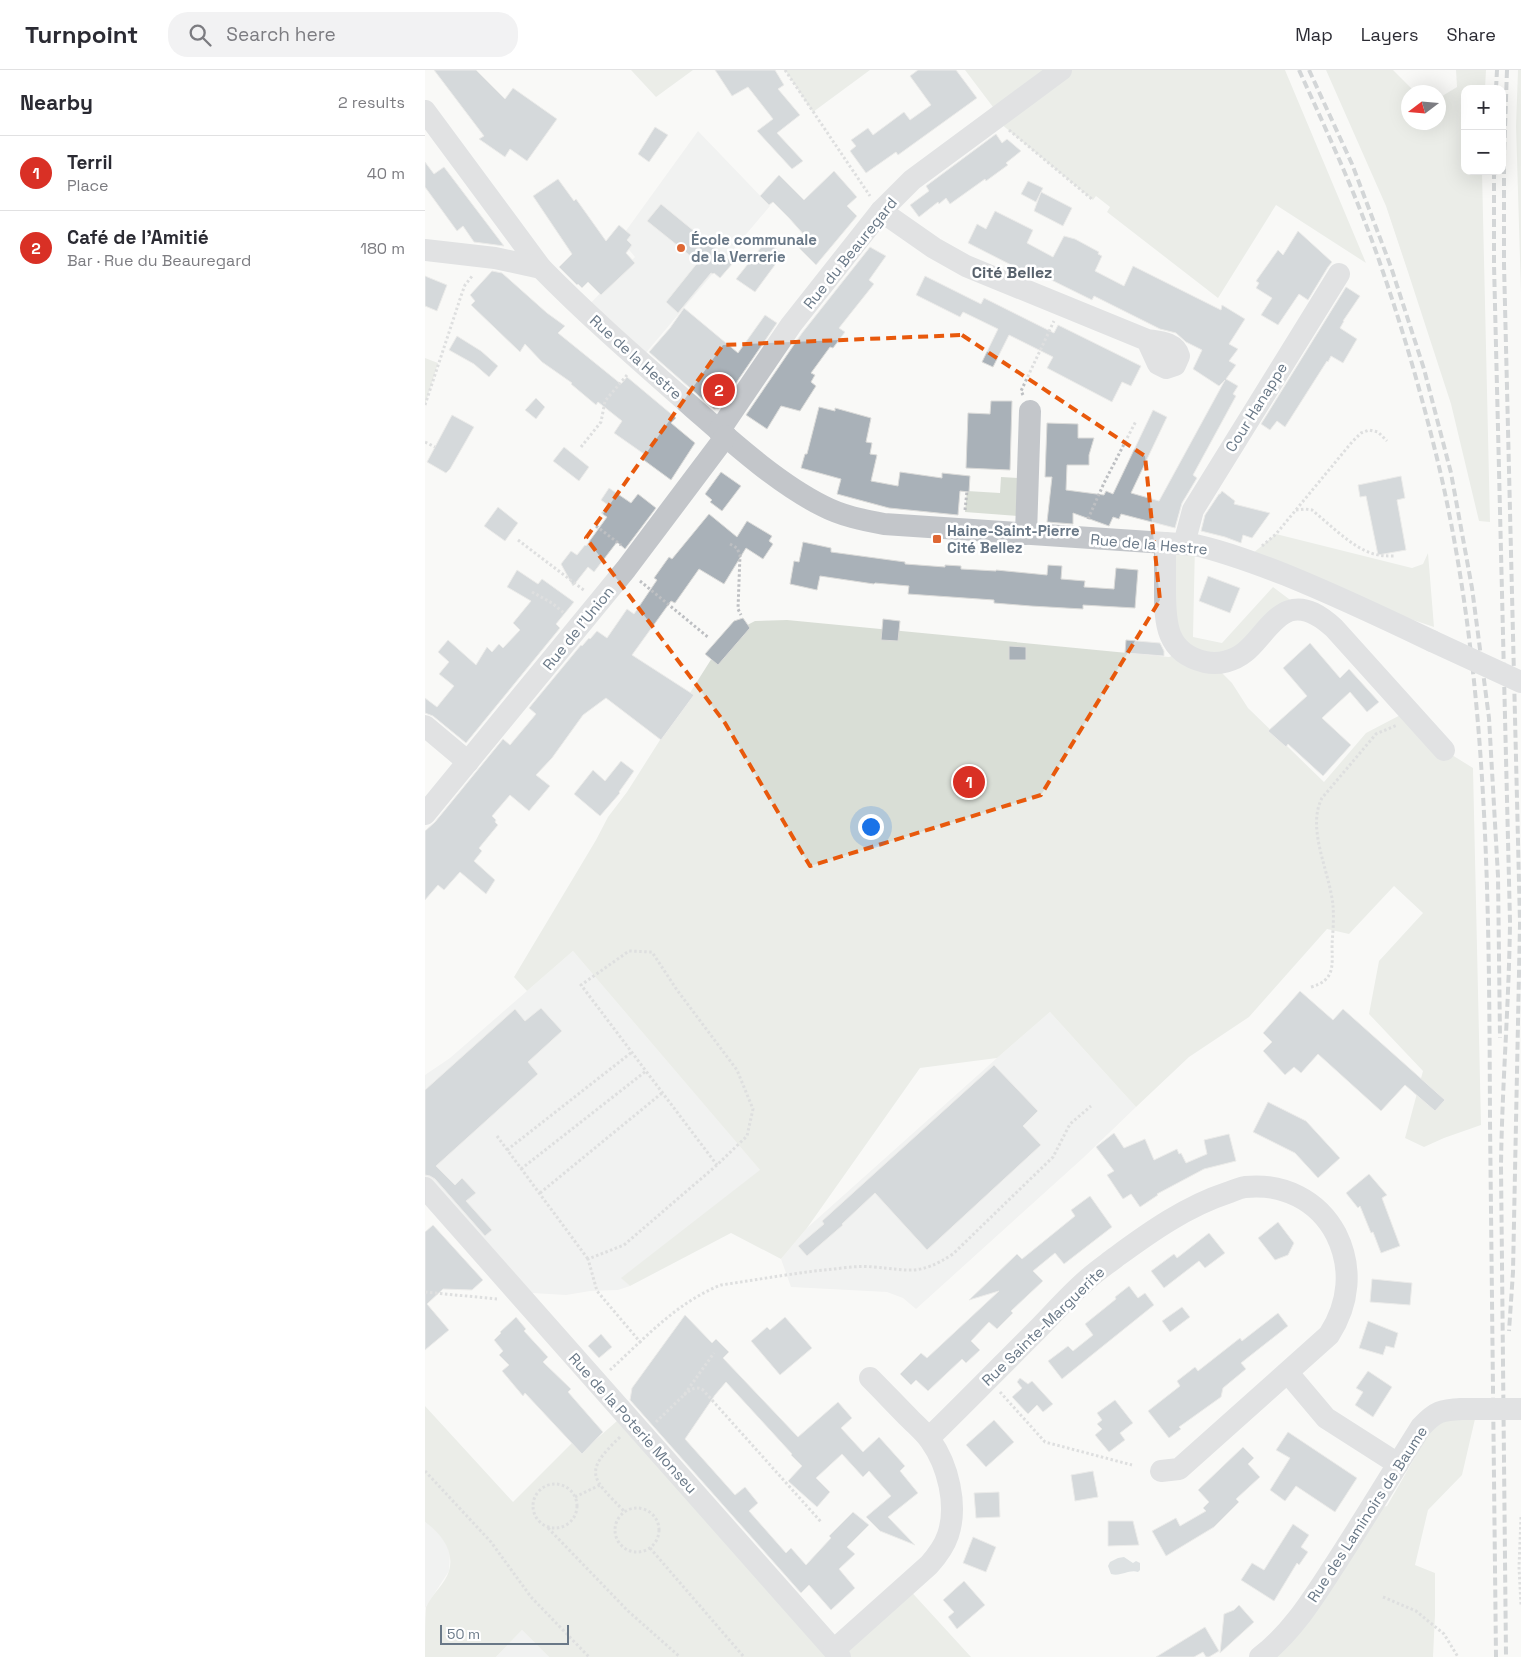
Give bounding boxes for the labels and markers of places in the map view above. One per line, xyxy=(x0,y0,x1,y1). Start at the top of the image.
place label: École communale de la Verrerie xyxy=(691,230,817,266)
marker: École communale de la Verrerie xyxy=(675,242,687,254)
pin: 2 xyxy=(703,371,735,409)
place label: Haine-Saint-Pierre Cité Bellez xyxy=(947,521,1080,557)
marker: Haine-Saint-Pierre Cité Bellez xyxy=(931,533,943,545)
pin: 1 xyxy=(953,763,985,801)

